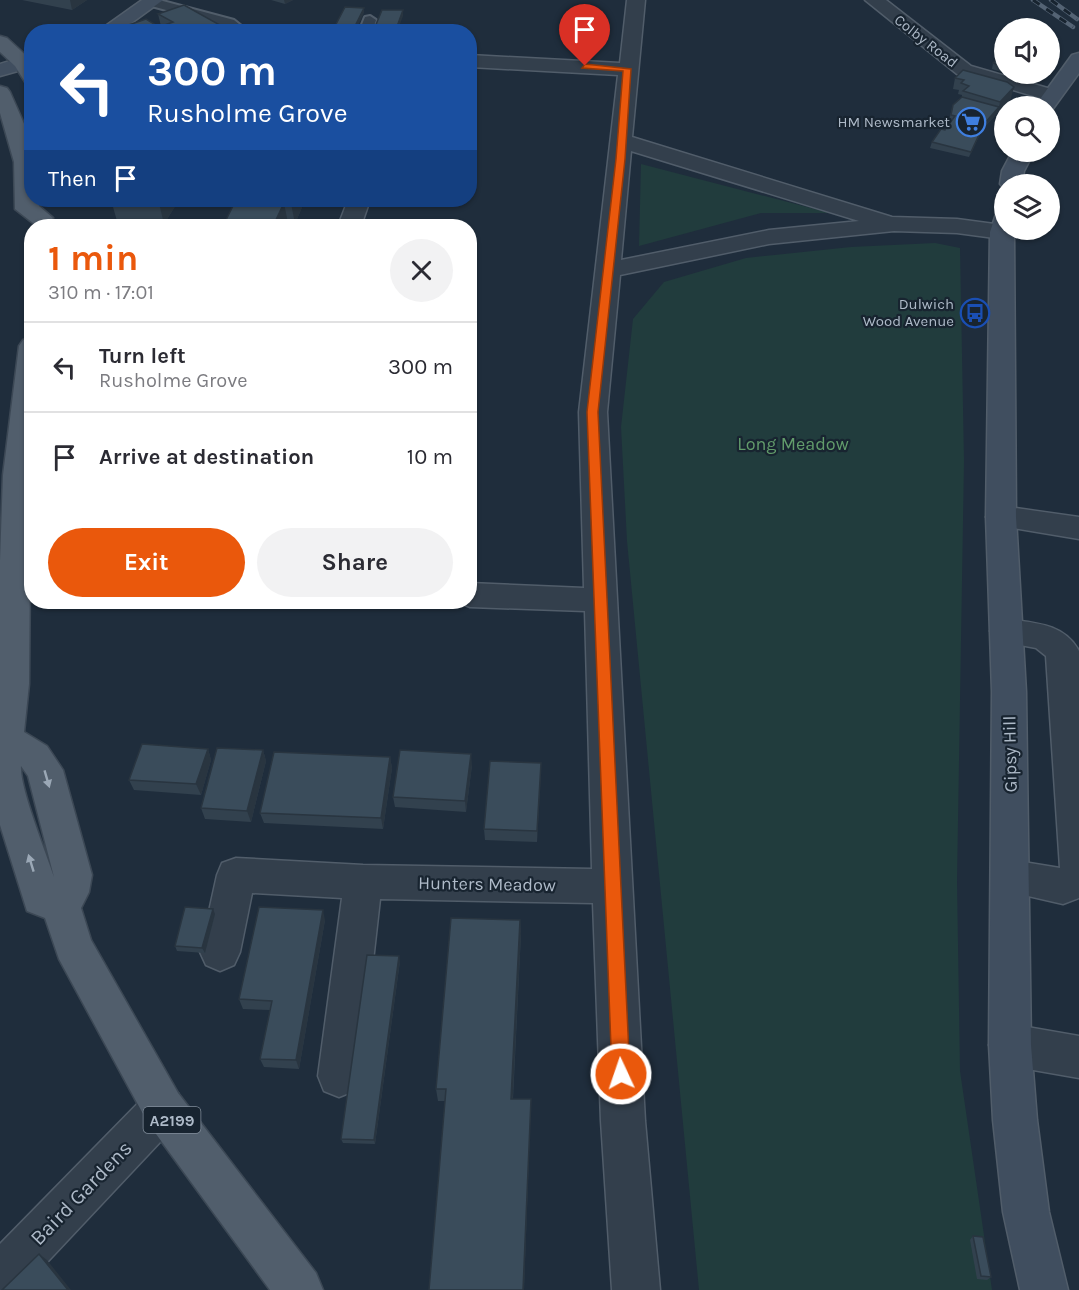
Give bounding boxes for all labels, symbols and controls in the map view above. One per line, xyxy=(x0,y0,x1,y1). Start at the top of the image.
pin xyxy=(559,4,610,66)
street label: Colby Road xyxy=(891,11,961,71)
icon: arrive xyxy=(568,13,601,46)
map controls xyxy=(994,18,1060,240)
button: sound xyxy=(994,18,1060,84)
text: 300 m xyxy=(147,46,277,96)
icon: left xyxy=(48,48,126,126)
button: search xyxy=(994,96,1060,162)
text: Rusholme Grove xyxy=(147,97,348,129)
supermarket icon: HM Newsmarket xyxy=(955,106,987,138)
place label: HM Newsmarket xyxy=(837,113,950,131)
icon: arrive xyxy=(109,162,142,195)
text: Then xyxy=(48,166,97,192)
button: layers xyxy=(994,174,1060,240)
text: 1 min xyxy=(48,237,138,279)
button: close xyxy=(390,239,453,302)
text: 310 m · 17:01 xyxy=(48,281,154,304)
place label: Dulwich Wood Avenue xyxy=(863,295,954,330)
bus stop icon: Dulwich Wood Avenue xyxy=(959,297,991,329)
text: Turn left xyxy=(99,343,186,369)
icon: left xyxy=(48,351,81,384)
text: 300 m xyxy=(388,354,453,380)
text: Rusholme Grove xyxy=(99,369,248,392)
park label: Long Meadow xyxy=(737,433,849,455)
icon: arrive xyxy=(48,441,81,474)
text: Arrive at destination xyxy=(99,444,314,470)
text: 10 m xyxy=(407,444,453,470)
button: Exit xyxy=(48,528,245,597)
button: Share xyxy=(257,528,453,597)
street label: Gipsy Hill xyxy=(998,715,1022,793)
one-way arrow xyxy=(43,770,52,788)
one-way arrow xyxy=(26,854,35,872)
street label: Hunters Meadow xyxy=(418,872,556,896)
position arrow xyxy=(589,1042,653,1106)
road number: A2199 xyxy=(144,1107,201,1133)
street label: Baird Gardens xyxy=(25,1136,137,1250)

